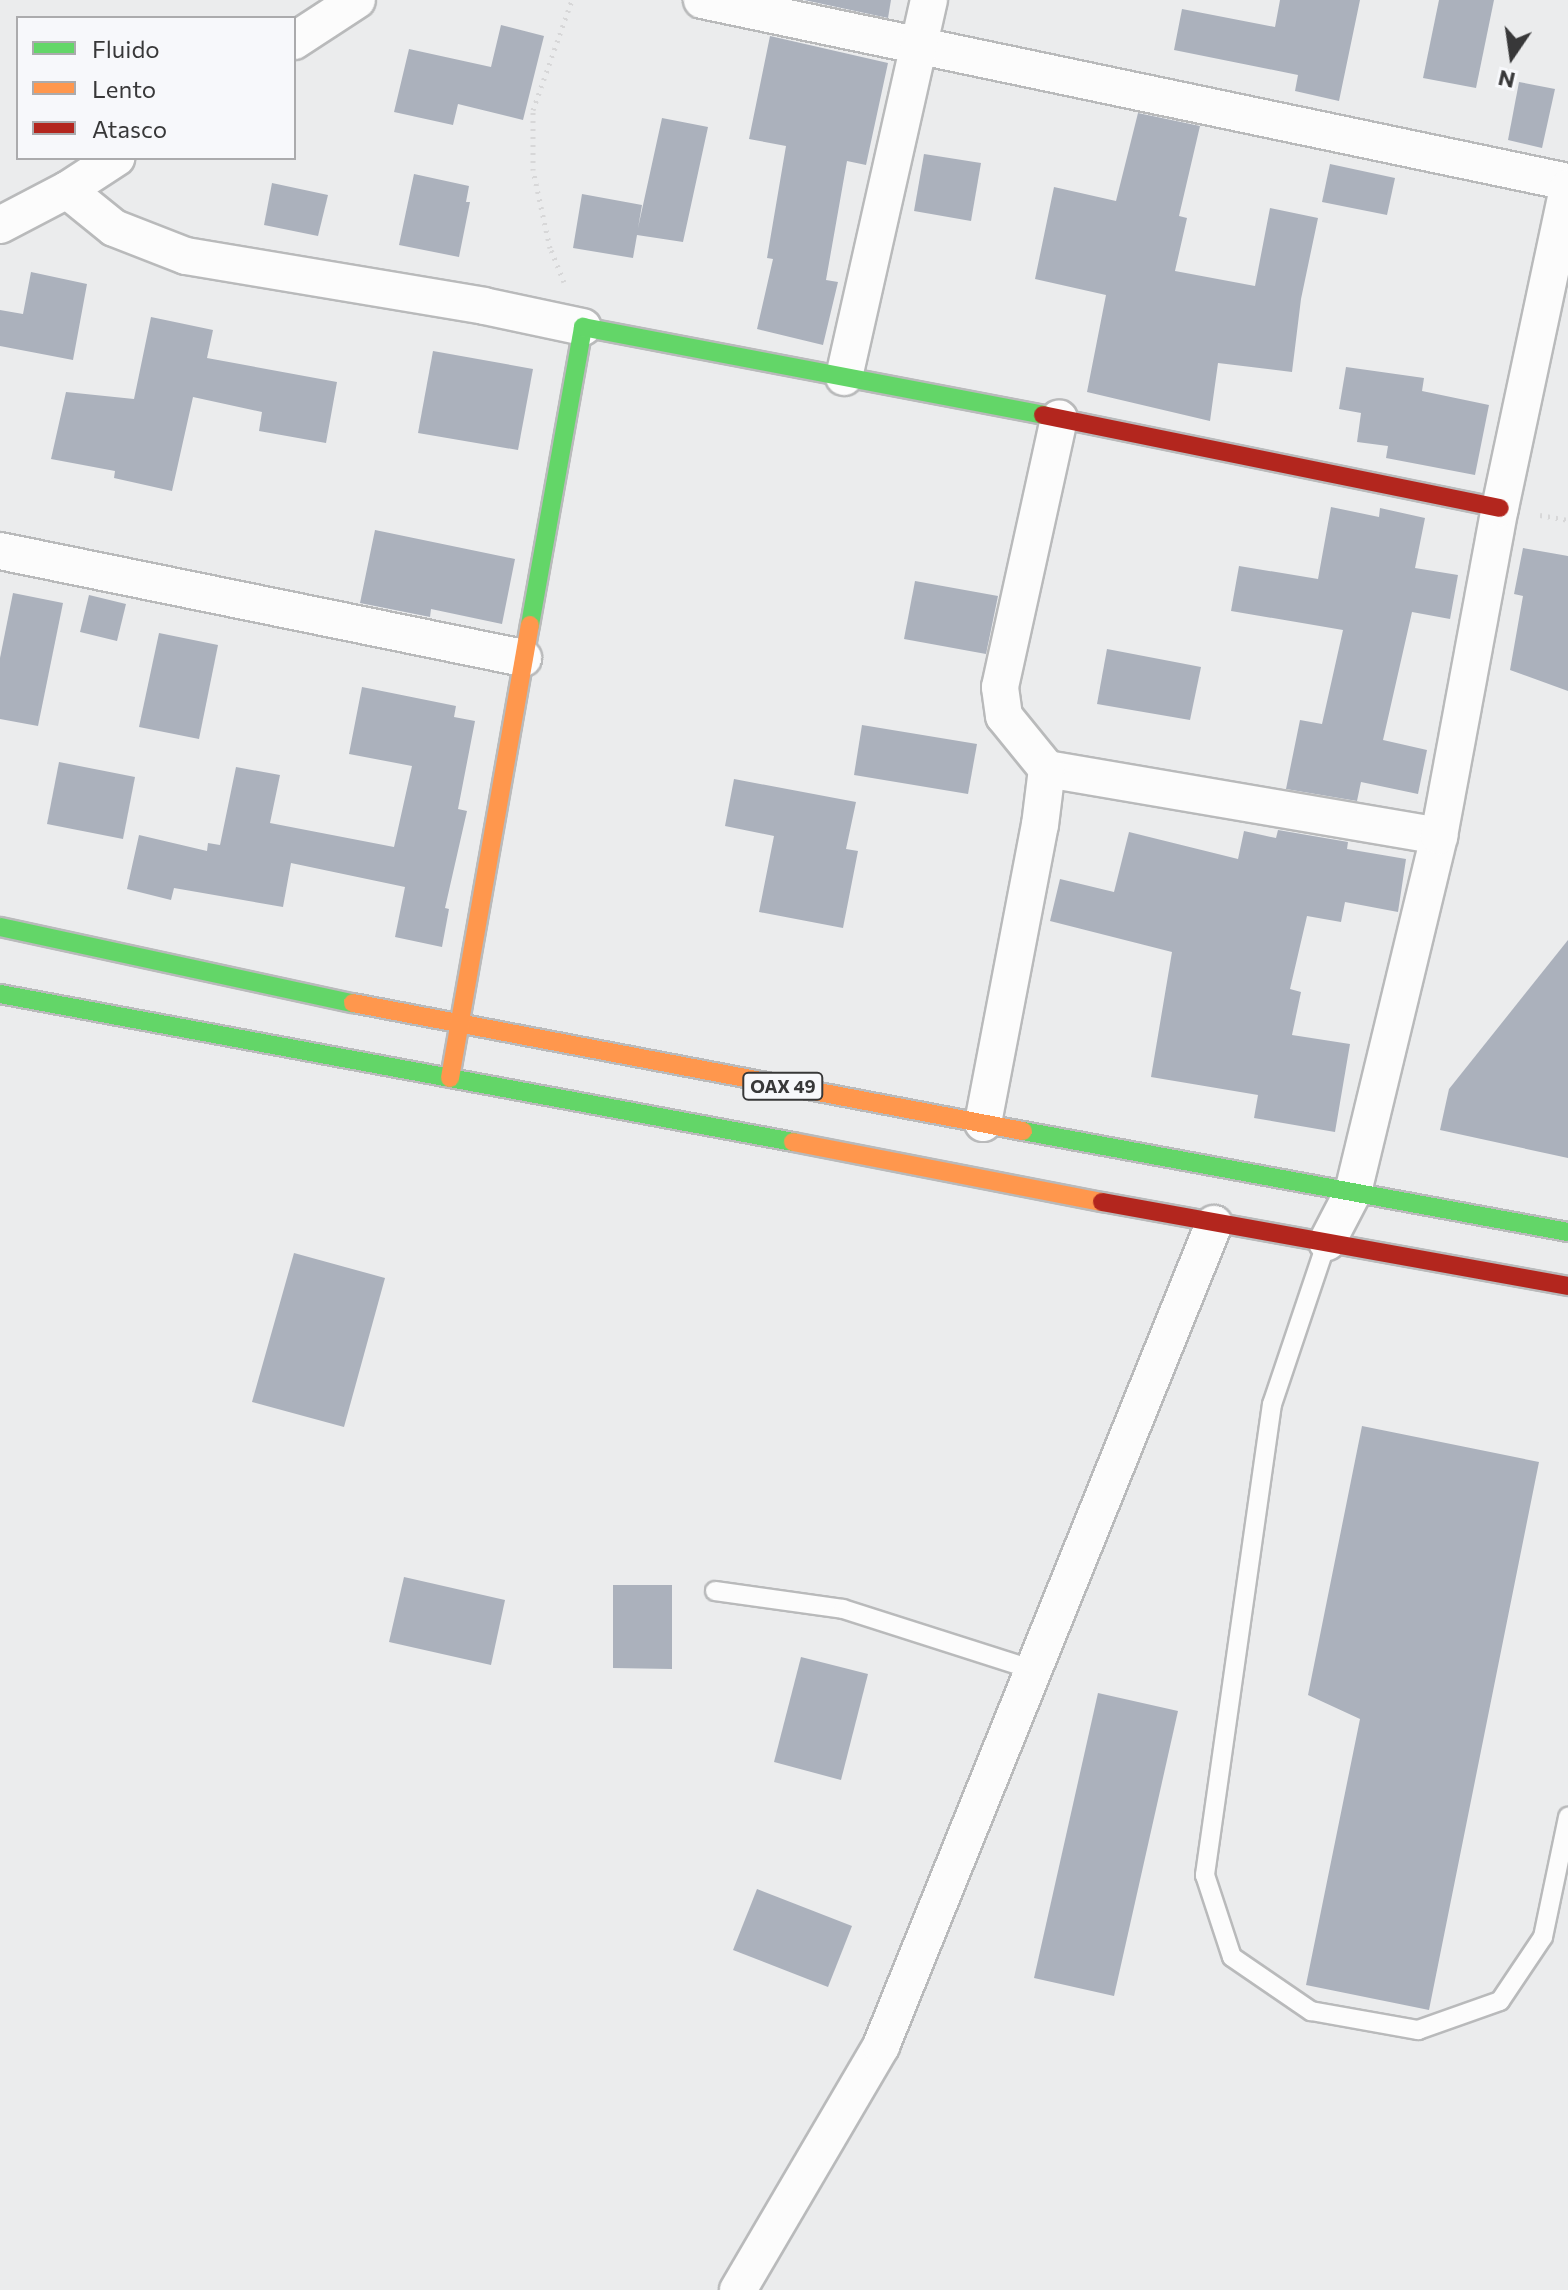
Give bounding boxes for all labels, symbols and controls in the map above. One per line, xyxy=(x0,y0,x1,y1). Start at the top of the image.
legend xyxy=(16,16,296,160)
north arrow xyxy=(1472,16,1552,96)
text: Fluido xyxy=(92,34,160,63)
text: N xyxy=(1495,65,1518,95)
text: Lento xyxy=(92,74,156,103)
text: Atasco xyxy=(92,114,167,143)
road number: OAX 49 xyxy=(741,1072,825,1100)

